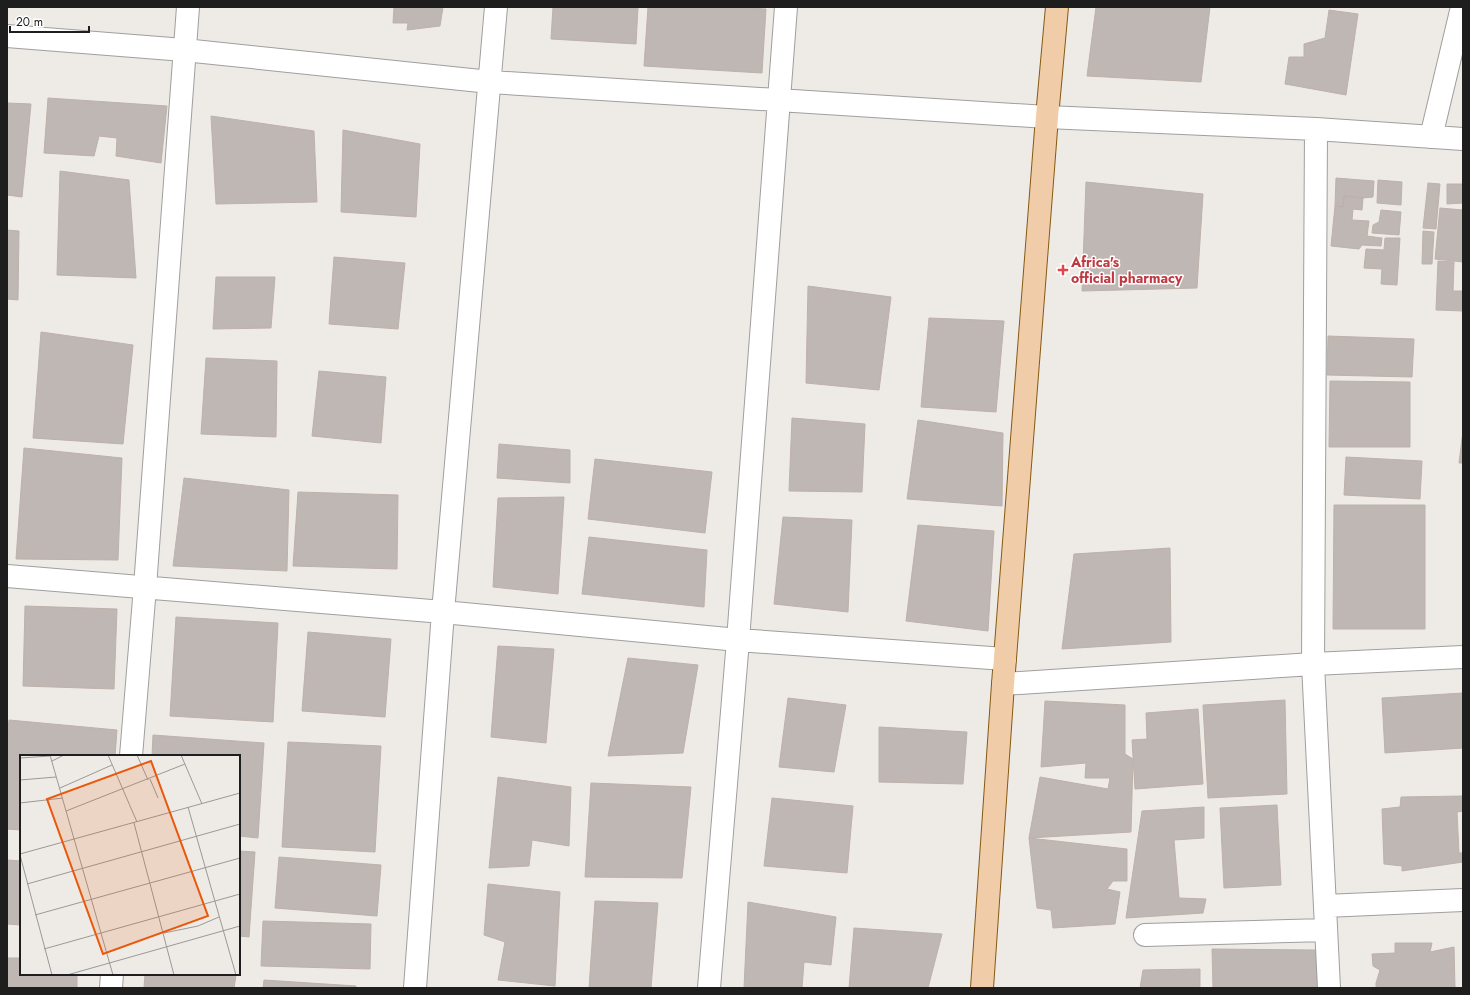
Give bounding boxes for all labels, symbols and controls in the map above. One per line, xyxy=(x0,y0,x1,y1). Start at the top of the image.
scale bar xyxy=(10,8,89,34)
text: 20 m xyxy=(16,13,43,31)
place label: Africa's official pharmacy xyxy=(1070,252,1183,288)
marker: Africa's official pharmacy xyxy=(1058,265,1068,275)
inset map xyxy=(20,755,240,975)

